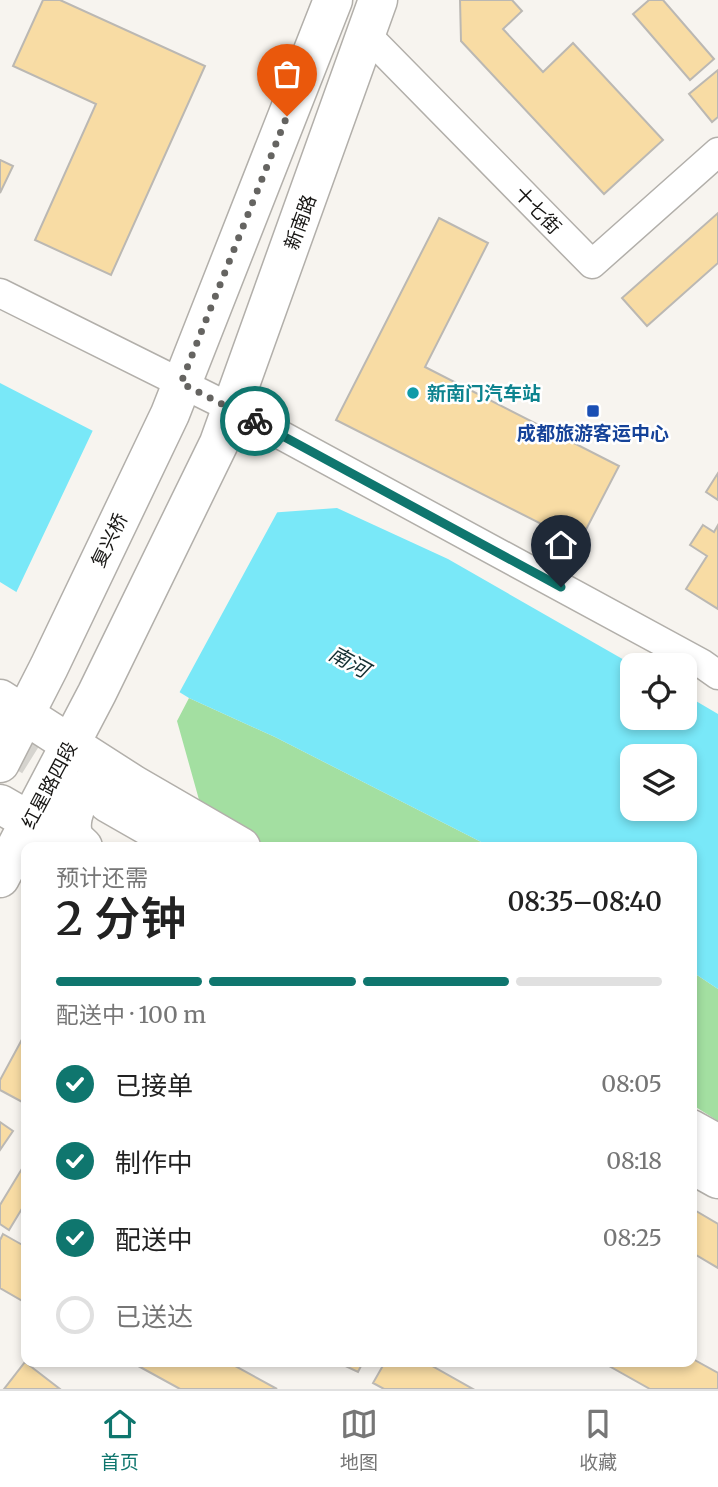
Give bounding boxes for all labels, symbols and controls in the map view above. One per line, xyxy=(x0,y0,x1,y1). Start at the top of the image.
pin xyxy=(257,44,317,116)
icon: bag xyxy=(268,55,306,93)
street label: 十七街 xyxy=(510,181,566,239)
street label: 新南路 xyxy=(279,191,321,253)
place label: 新南门汽车站 xyxy=(427,381,541,405)
marker: 新南门汽车站 xyxy=(405,385,421,401)
courier xyxy=(220,386,290,456)
icon: bike xyxy=(236,402,274,440)
marker: 成都旅游客运中心 xyxy=(585,403,601,419)
place label: 成都旅游客运中心 xyxy=(517,421,669,445)
street label: 复兴桥 xyxy=(86,509,132,571)
pin xyxy=(531,515,591,587)
icon: home xyxy=(542,526,580,564)
water label: 南河 xyxy=(324,640,378,685)
map controls xyxy=(620,653,697,821)
button: locate xyxy=(620,653,697,730)
street label: 红星路四段 xyxy=(16,737,82,833)
button: layers xyxy=(620,744,697,821)
text: 预计还需 xyxy=(56,863,148,892)
text: 08:35–08:40 xyxy=(508,885,662,918)
text: 2 分钟 xyxy=(56,890,186,948)
text: 配送中 · 100 m xyxy=(56,1000,206,1029)
icon: check xyxy=(56,1065,94,1103)
text: 已接单 xyxy=(115,1069,193,1102)
text: 08:05 xyxy=(601,1069,662,1098)
icon: check xyxy=(56,1142,94,1180)
text: 制作中 xyxy=(115,1146,193,1179)
text: 08:18 xyxy=(606,1146,662,1175)
icon: check xyxy=(56,1219,94,1257)
text: 配送中 xyxy=(115,1223,193,1256)
text: 08:25 xyxy=(603,1223,662,1252)
text: 已送达 xyxy=(115,1300,193,1333)
tab: 首页 xyxy=(101,1405,139,1474)
tab: 地图 xyxy=(340,1405,378,1474)
tab: 收藏 xyxy=(579,1405,617,1474)

